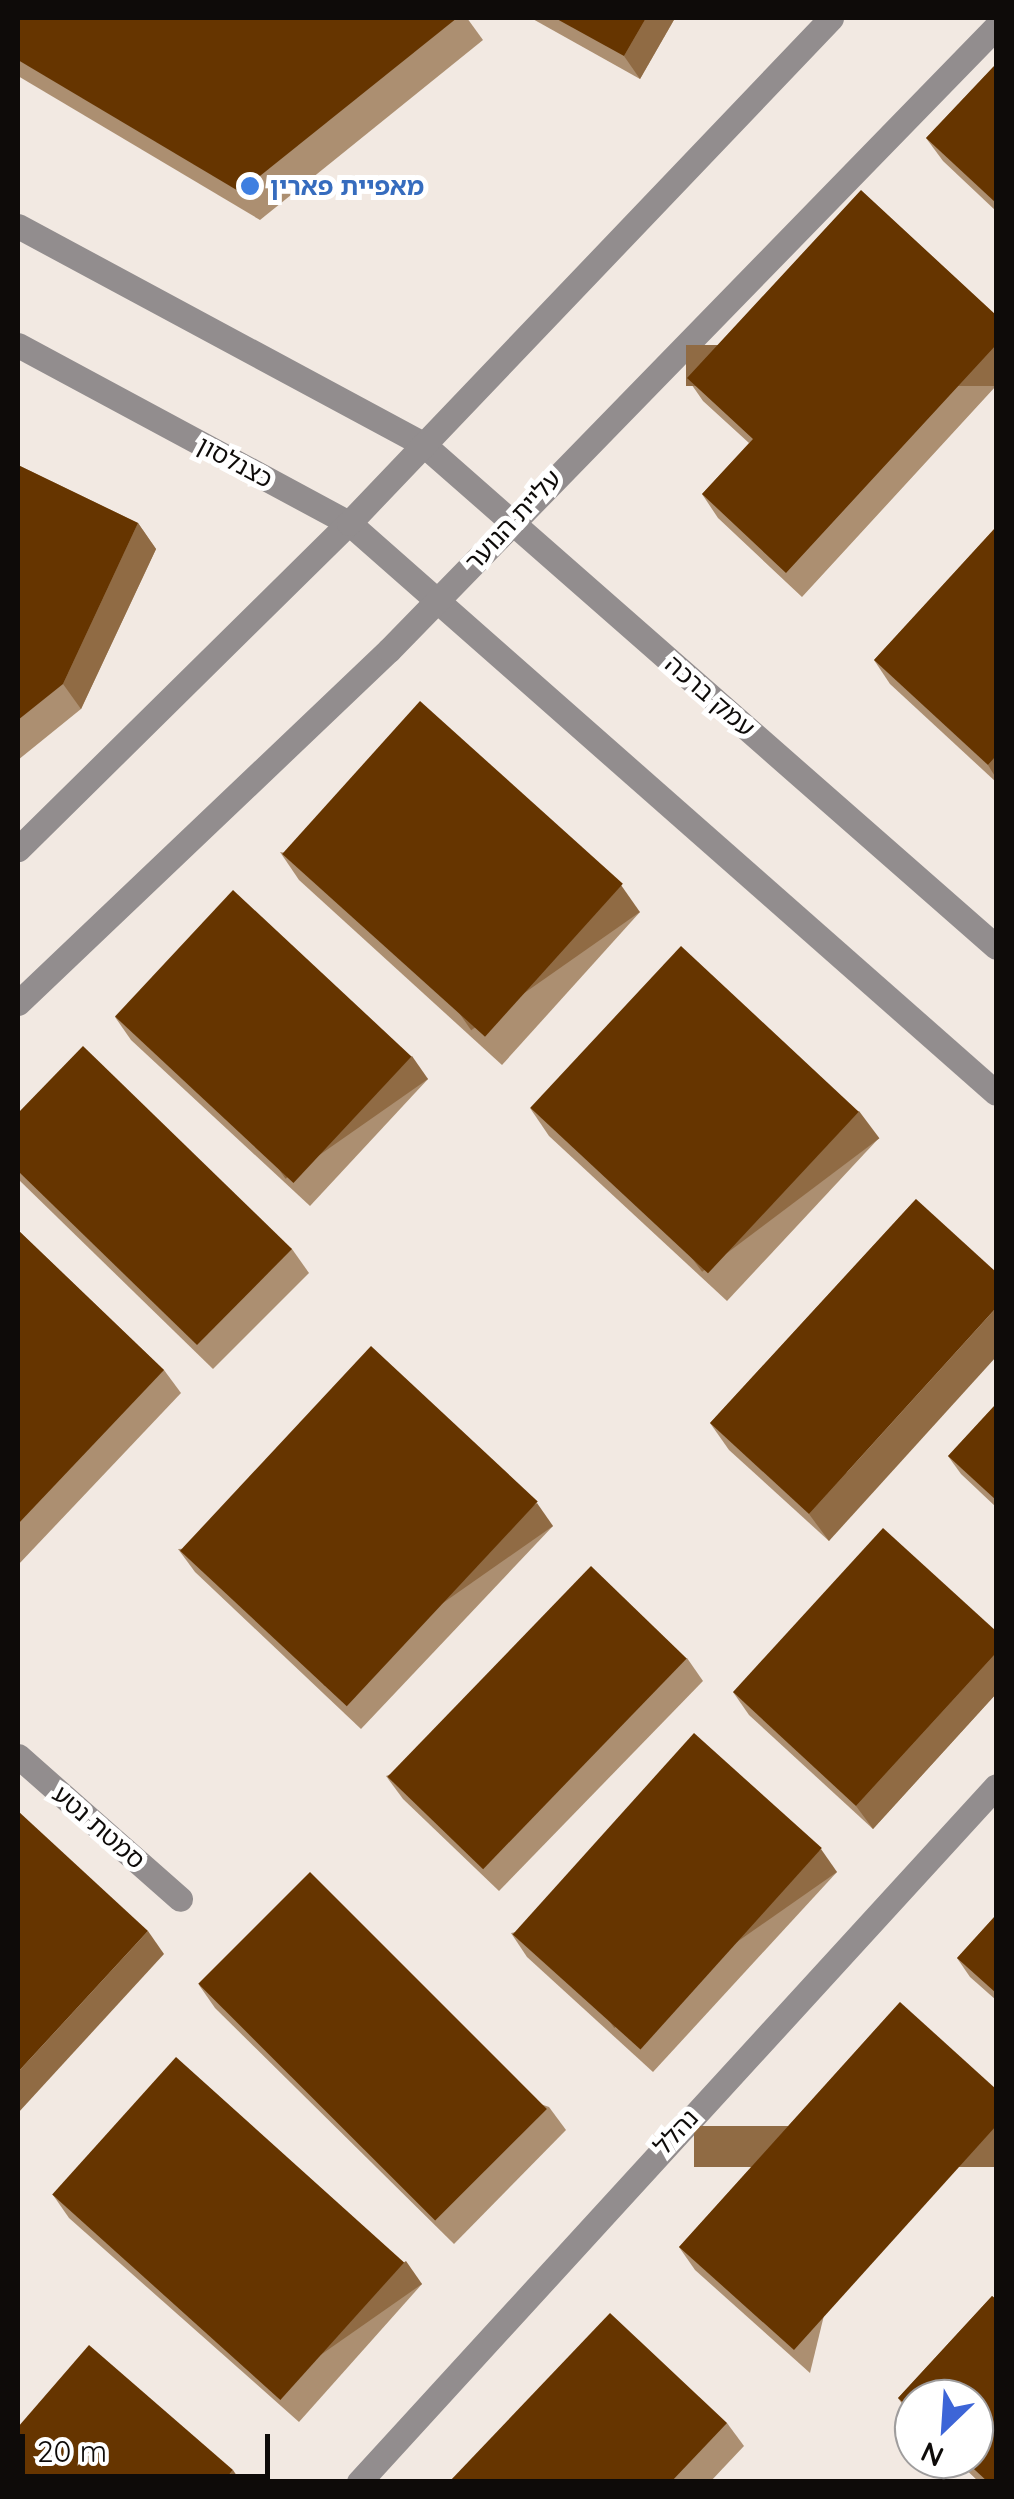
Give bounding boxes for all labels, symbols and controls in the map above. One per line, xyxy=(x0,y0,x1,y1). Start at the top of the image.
place label: מאפיית פארין xyxy=(270,171,424,201)
marker: מאפיית פארין xyxy=(239,175,261,197)
street label: כצנלסון xyxy=(192,430,278,494)
street label: עליית הנוער xyxy=(459,463,567,577)
street label: עמק ברכה xyxy=(659,649,761,743)
street label: סמטת נטע xyxy=(47,1779,151,1875)
street label: נהלל xyxy=(648,2103,704,2161)
north arrow xyxy=(894,2379,994,2479)
scale bar xyxy=(25,2414,275,2476)
text: 20 m xyxy=(37,2432,107,2470)
text: N xyxy=(915,2435,949,2475)

